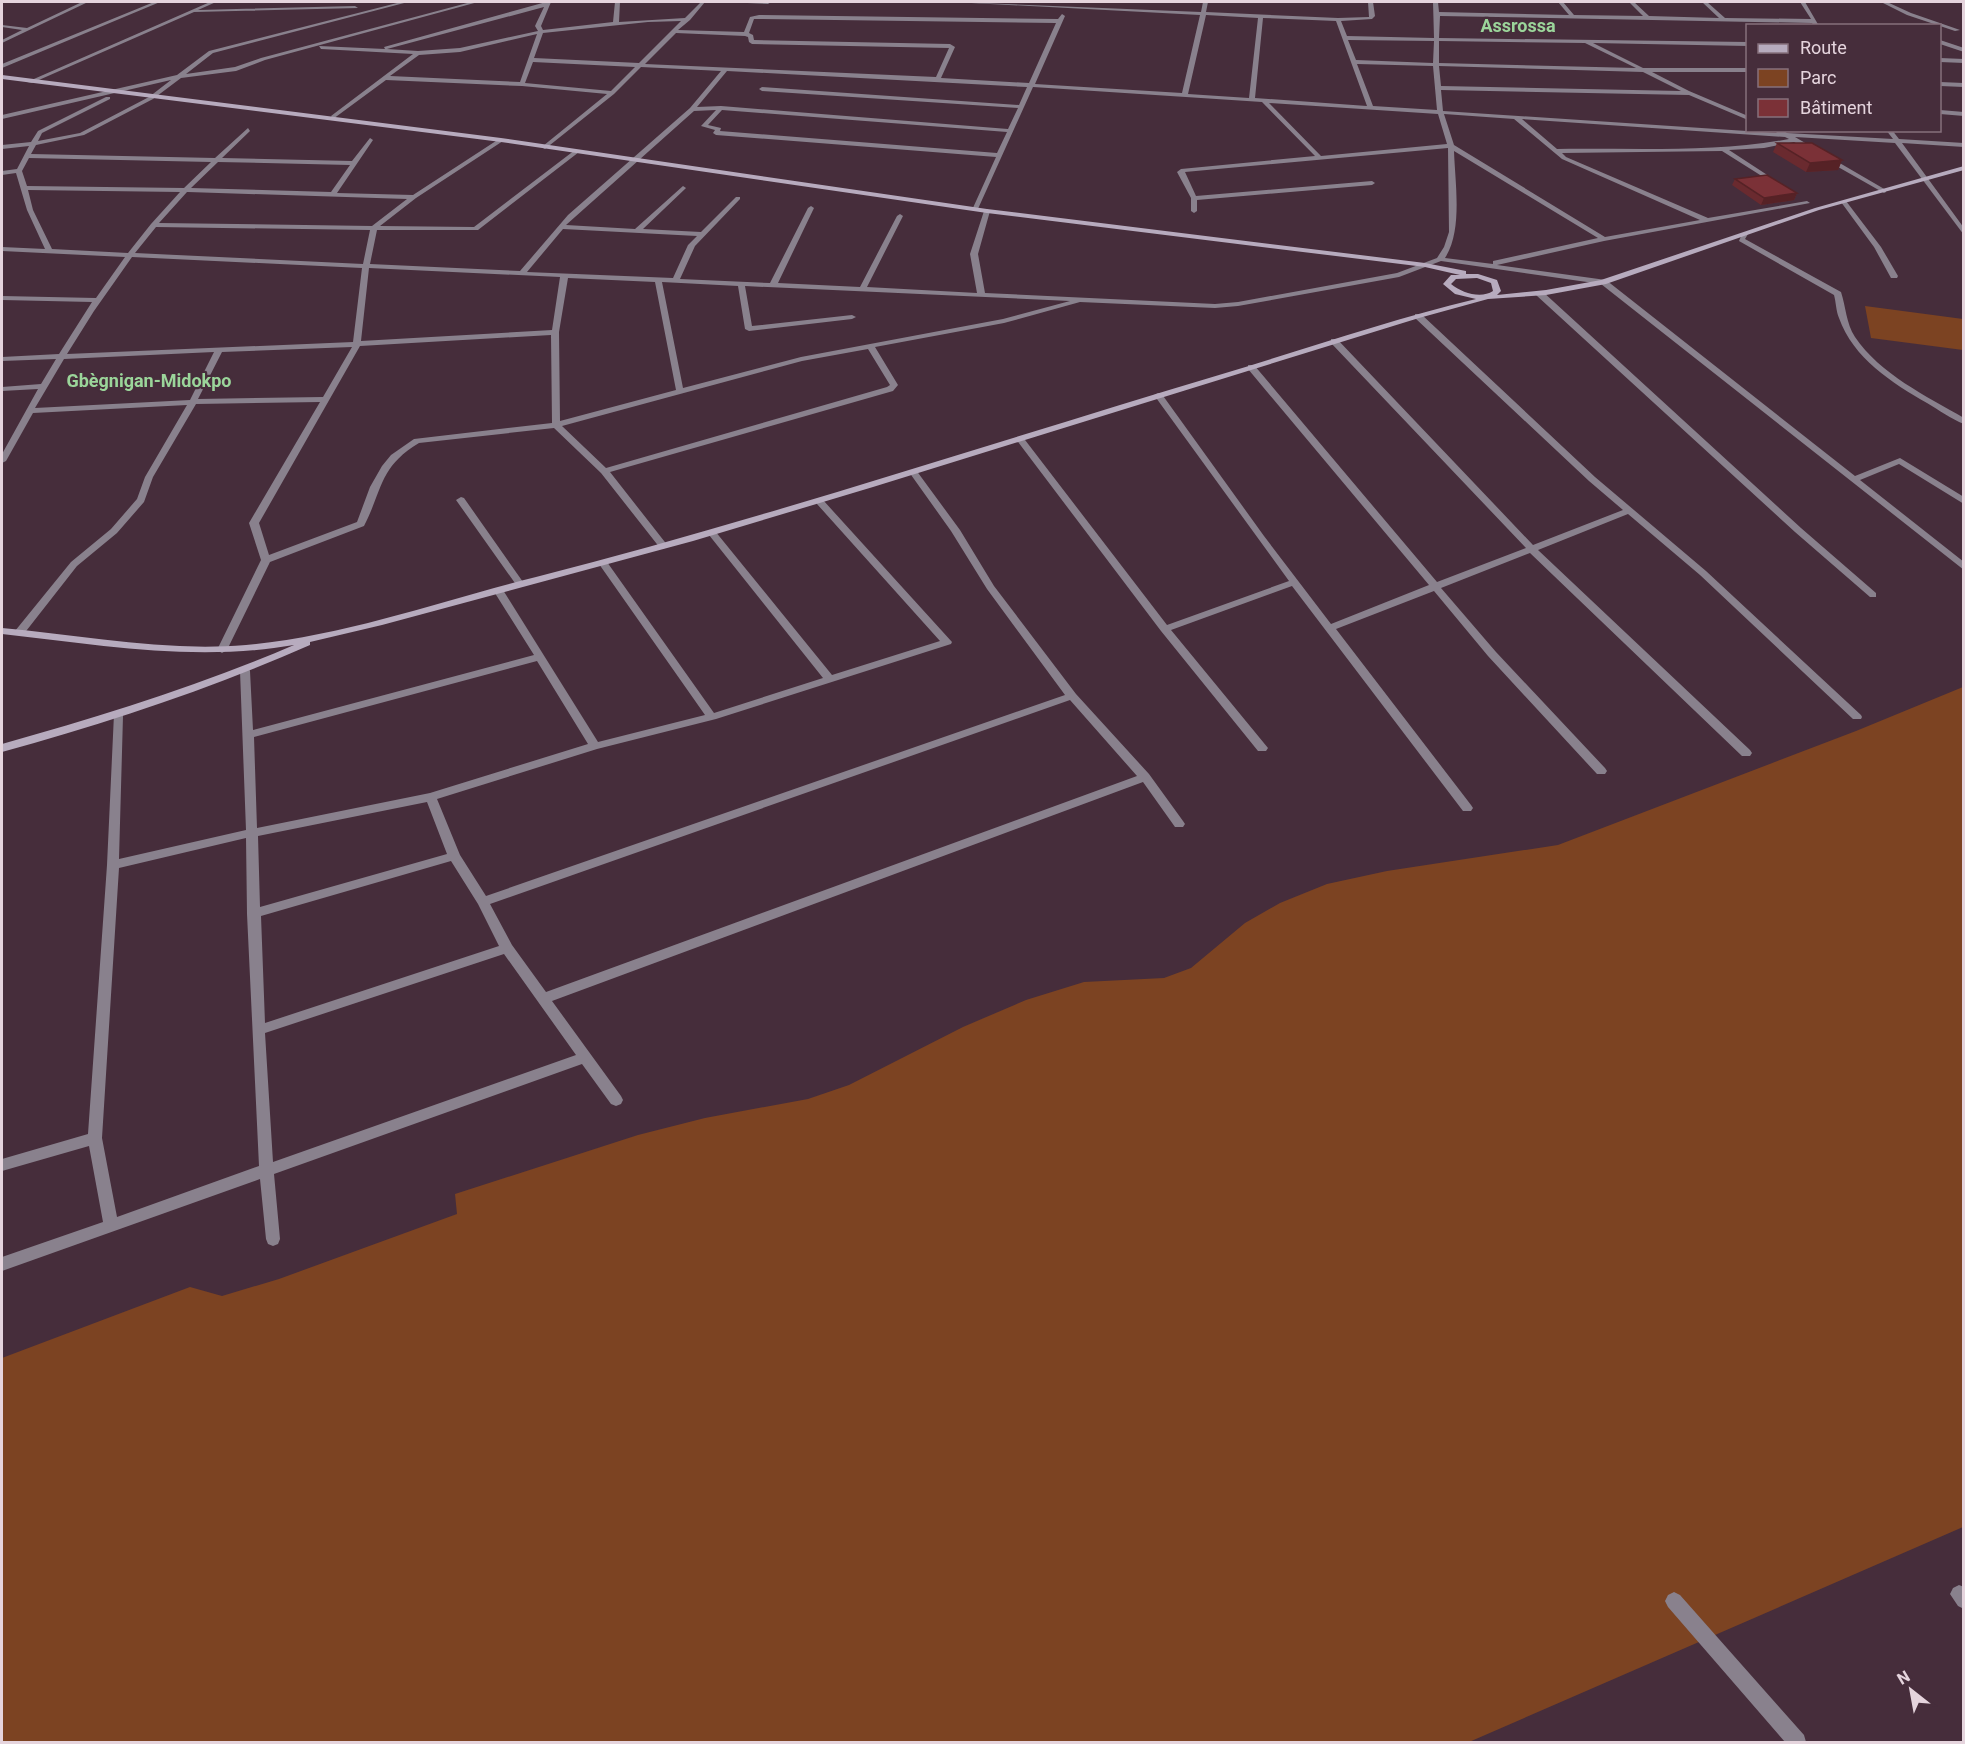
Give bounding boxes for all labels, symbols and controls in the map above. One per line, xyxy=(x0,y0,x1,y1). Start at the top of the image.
district label: Assrossa xyxy=(1480,15,1556,36)
legend xyxy=(1746,24,1941,132)
text: Route xyxy=(1800,37,1847,58)
text: Parc xyxy=(1800,67,1836,88)
text: Bâtiment xyxy=(1800,97,1873,118)
district label: Gbègnigan-Midokpo xyxy=(66,370,232,391)
north arrow xyxy=(1881,1660,1941,1720)
text: N xyxy=(1894,1667,1913,1689)

